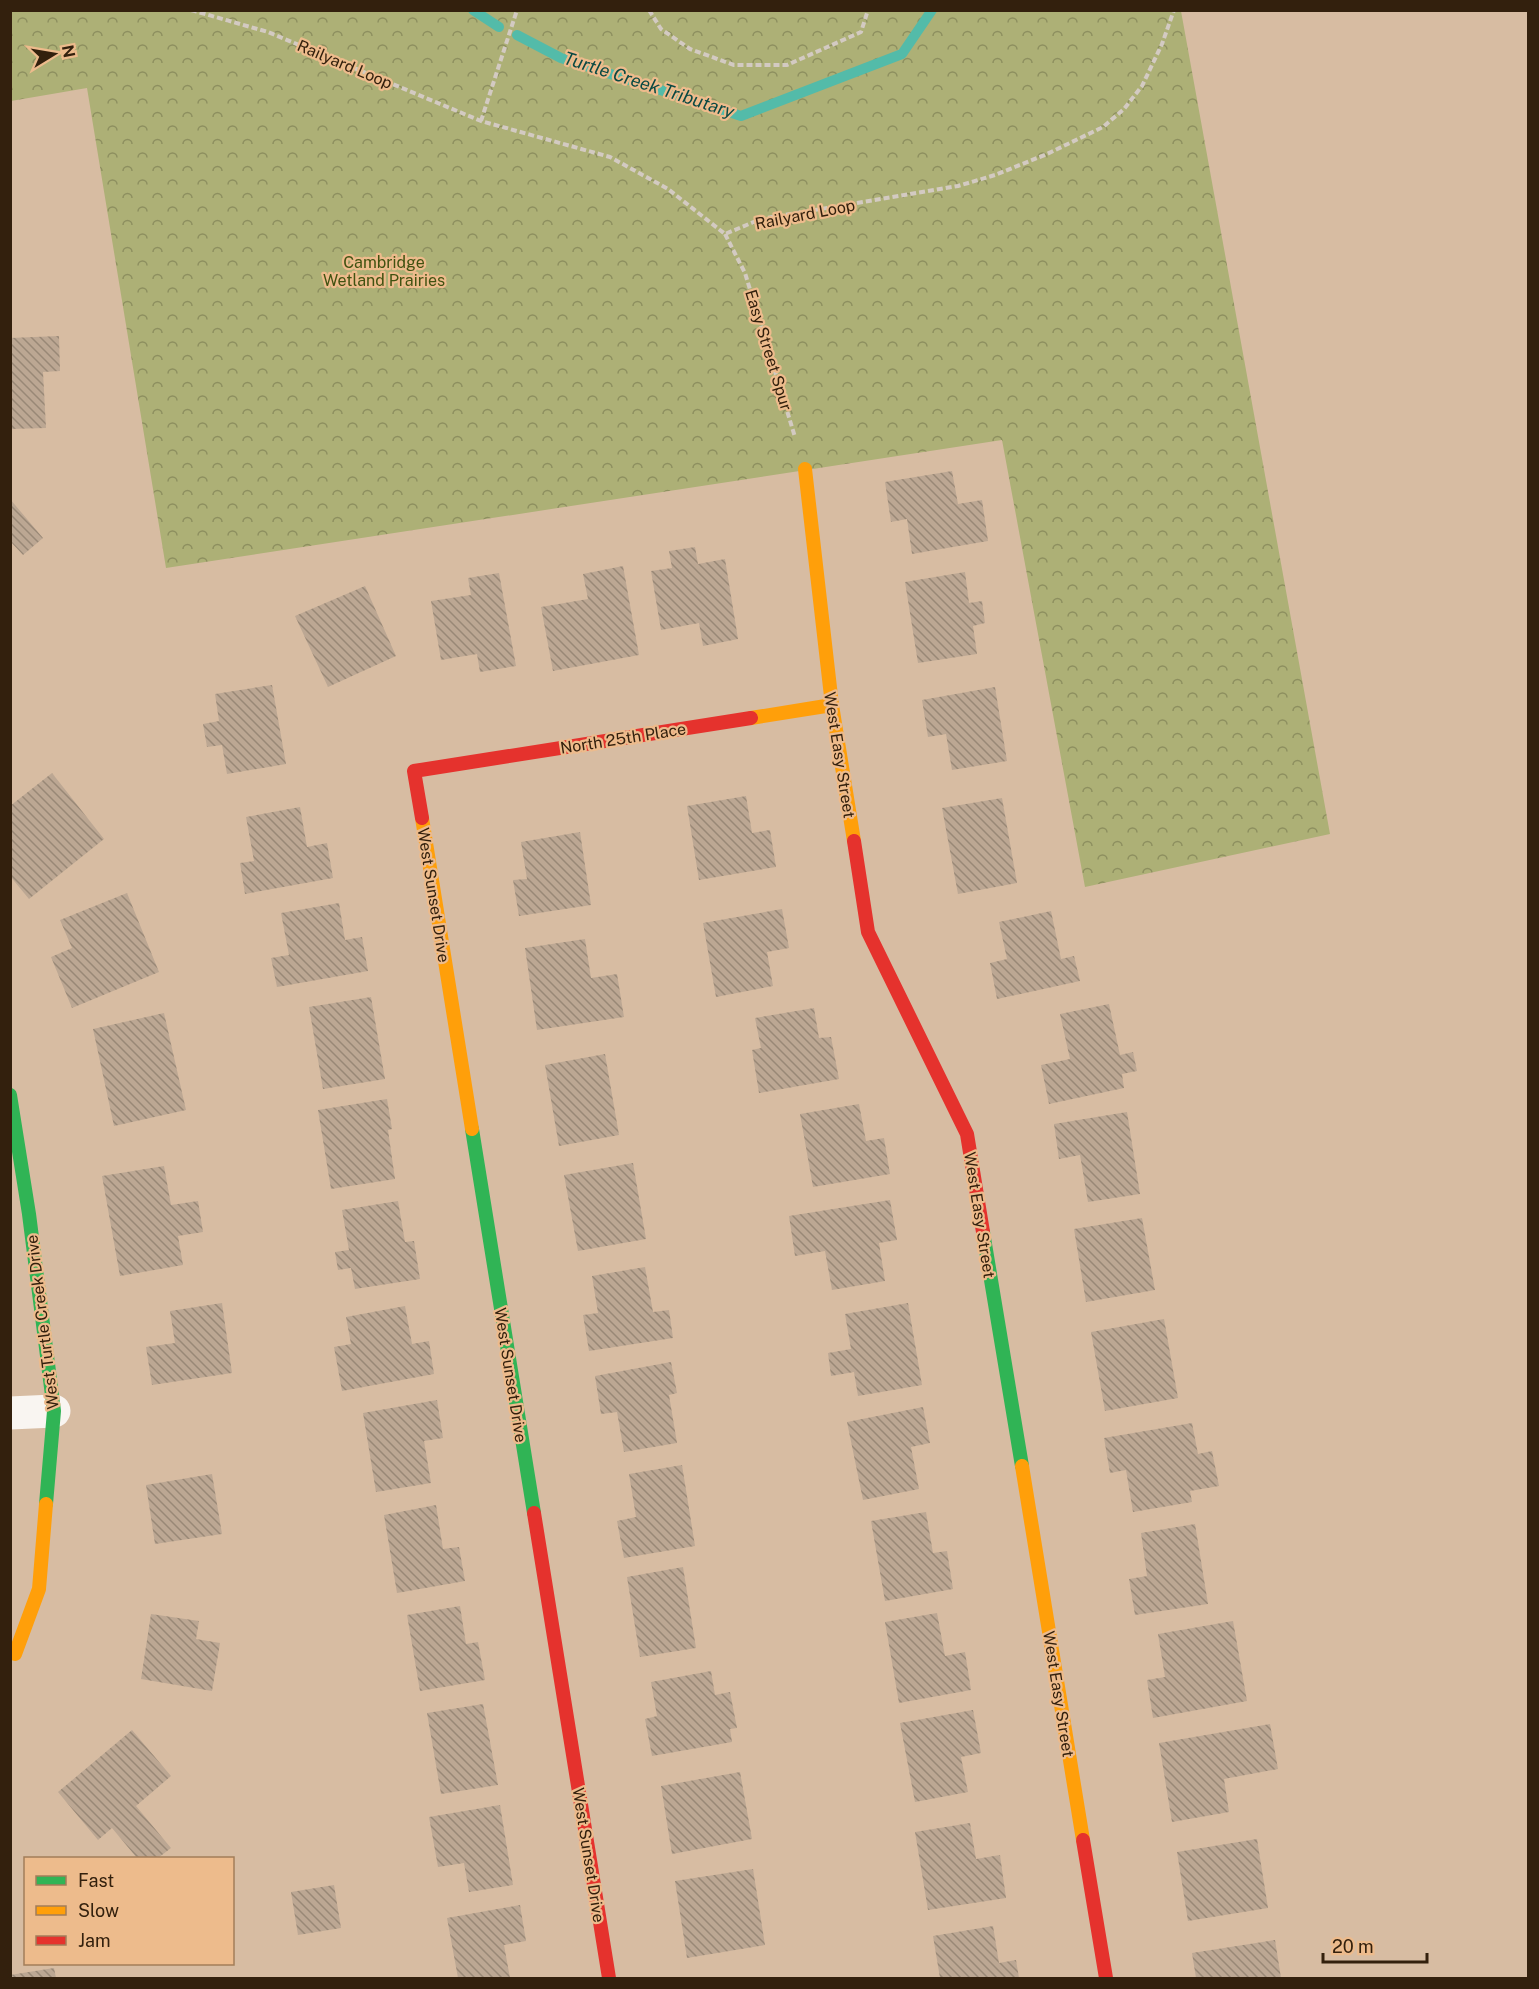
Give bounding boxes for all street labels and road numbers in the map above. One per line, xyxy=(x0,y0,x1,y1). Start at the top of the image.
street label: Railyard Loop xyxy=(294,36,395,93)
street label: Railyard Loop xyxy=(753,195,857,233)
street label: Easy Street Spur xyxy=(741,287,796,413)
street label: West Easy Street xyxy=(820,691,859,819)
street label: North 25th Place xyxy=(559,719,687,758)
street label: West Sunset Drive xyxy=(413,826,454,964)
street label: West Easy Street xyxy=(960,1151,999,1279)
street label: West Turtle Creek Drive xyxy=(22,1234,63,1410)
street label: West Sunset Drive xyxy=(490,1306,531,1444)
street label: West Easy Street xyxy=(1039,1630,1078,1758)
street label: West Sunset Drive xyxy=(568,1786,609,1924)

